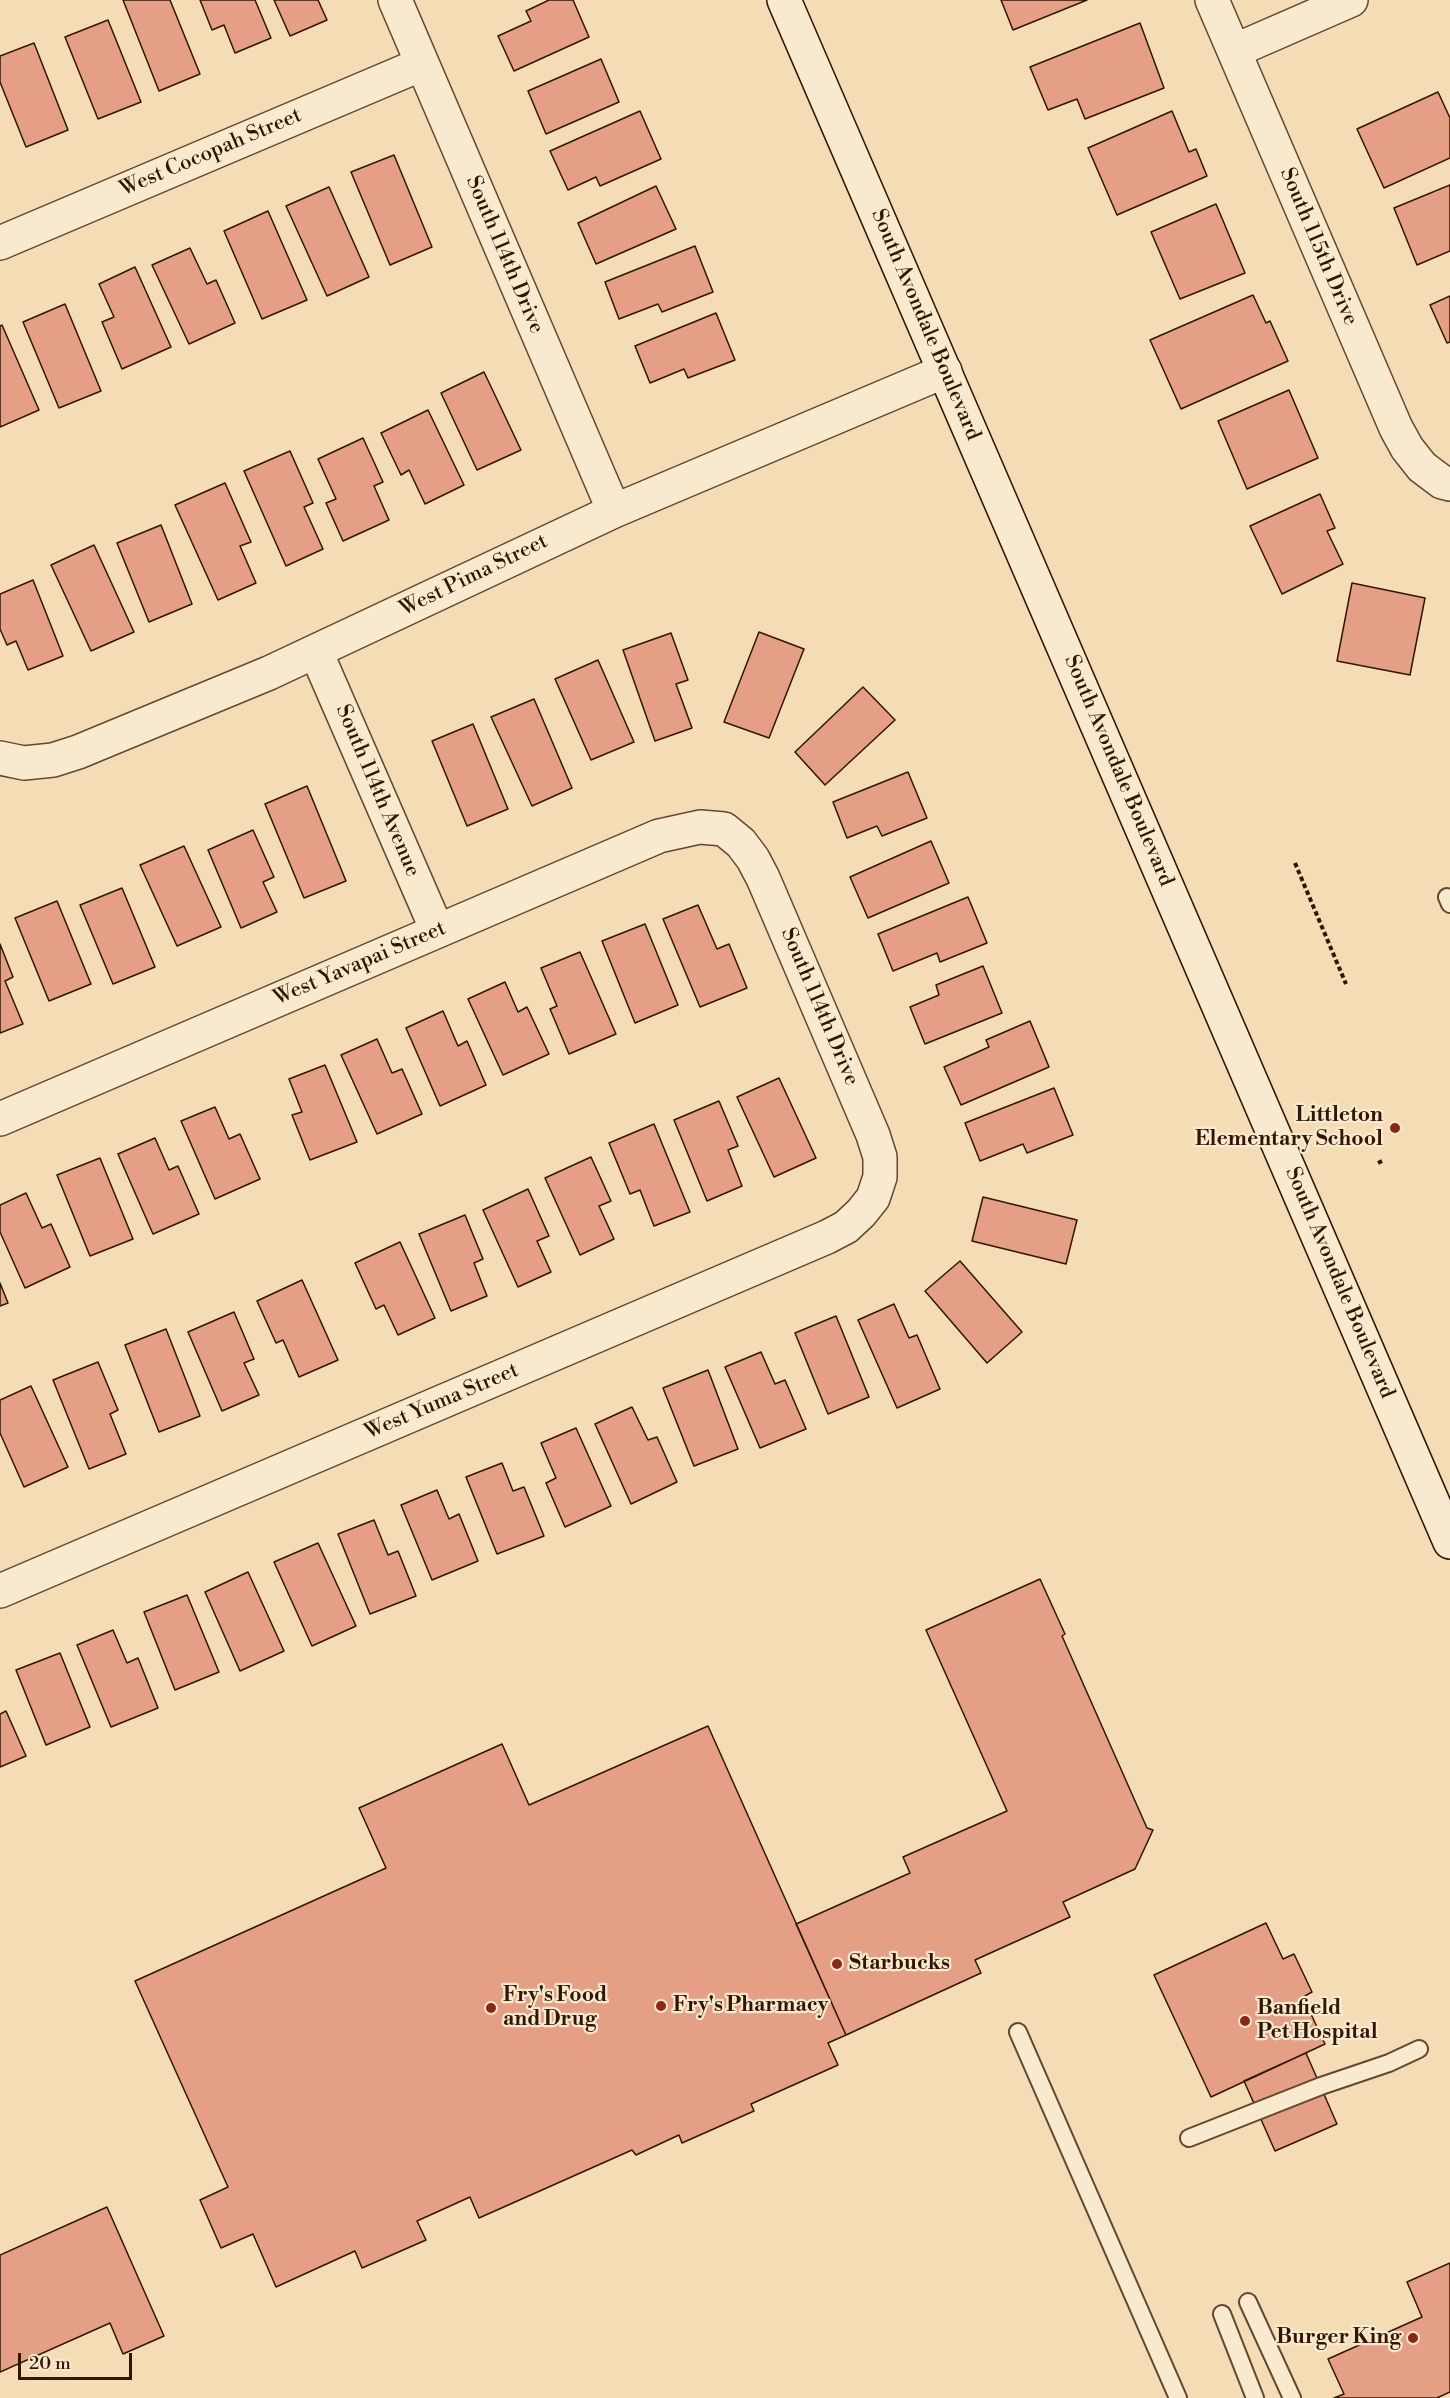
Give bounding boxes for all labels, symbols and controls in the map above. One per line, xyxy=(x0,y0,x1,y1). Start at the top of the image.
street label: West Cocopah Street xyxy=(116,103,306,203)
street label: South 115th Drive xyxy=(1273,164,1363,330)
street label: South 114th Drive xyxy=(459,172,549,338)
street label: South Avondale Boulevard xyxy=(865,206,985,444)
street label: West Pima Street xyxy=(396,529,552,623)
street label: South Avondale Boulevard xyxy=(1058,652,1178,890)
street label: South 114th Avenue xyxy=(329,701,425,881)
street label: West Yavapai Street xyxy=(270,916,450,1012)
street label: South 114th Drive xyxy=(774,924,864,1090)
place label: Littleton Elementary School xyxy=(1195,1103,1383,1153)
marker: Littleton Elementary School xyxy=(1388,1121,1402,1135)
street label: South Avondale Boulevard xyxy=(1279,1164,1399,1402)
street label: West Yuma Street xyxy=(361,1358,523,1446)
place label: Starbucks xyxy=(849,1951,950,1977)
marker: Starbucks xyxy=(830,1957,844,1971)
place label: Fry's Food and Drug xyxy=(503,1983,607,2033)
place label: Fry's Pharmacy xyxy=(673,1993,828,2019)
place label: Banfield Pet Hospital xyxy=(1257,1996,1378,2046)
marker: Fry's Pharmacy xyxy=(654,1999,668,2013)
marker: Fry's Food and Drug xyxy=(484,2001,498,2015)
marker: Banfield Pet Hospital xyxy=(1238,2014,1252,2028)
place label: Burger King xyxy=(1276,2325,1401,2351)
marker: Burger King xyxy=(1406,2331,1420,2345)
scale bar xyxy=(21,2341,135,2379)
text: 20 m xyxy=(29,2352,71,2375)

